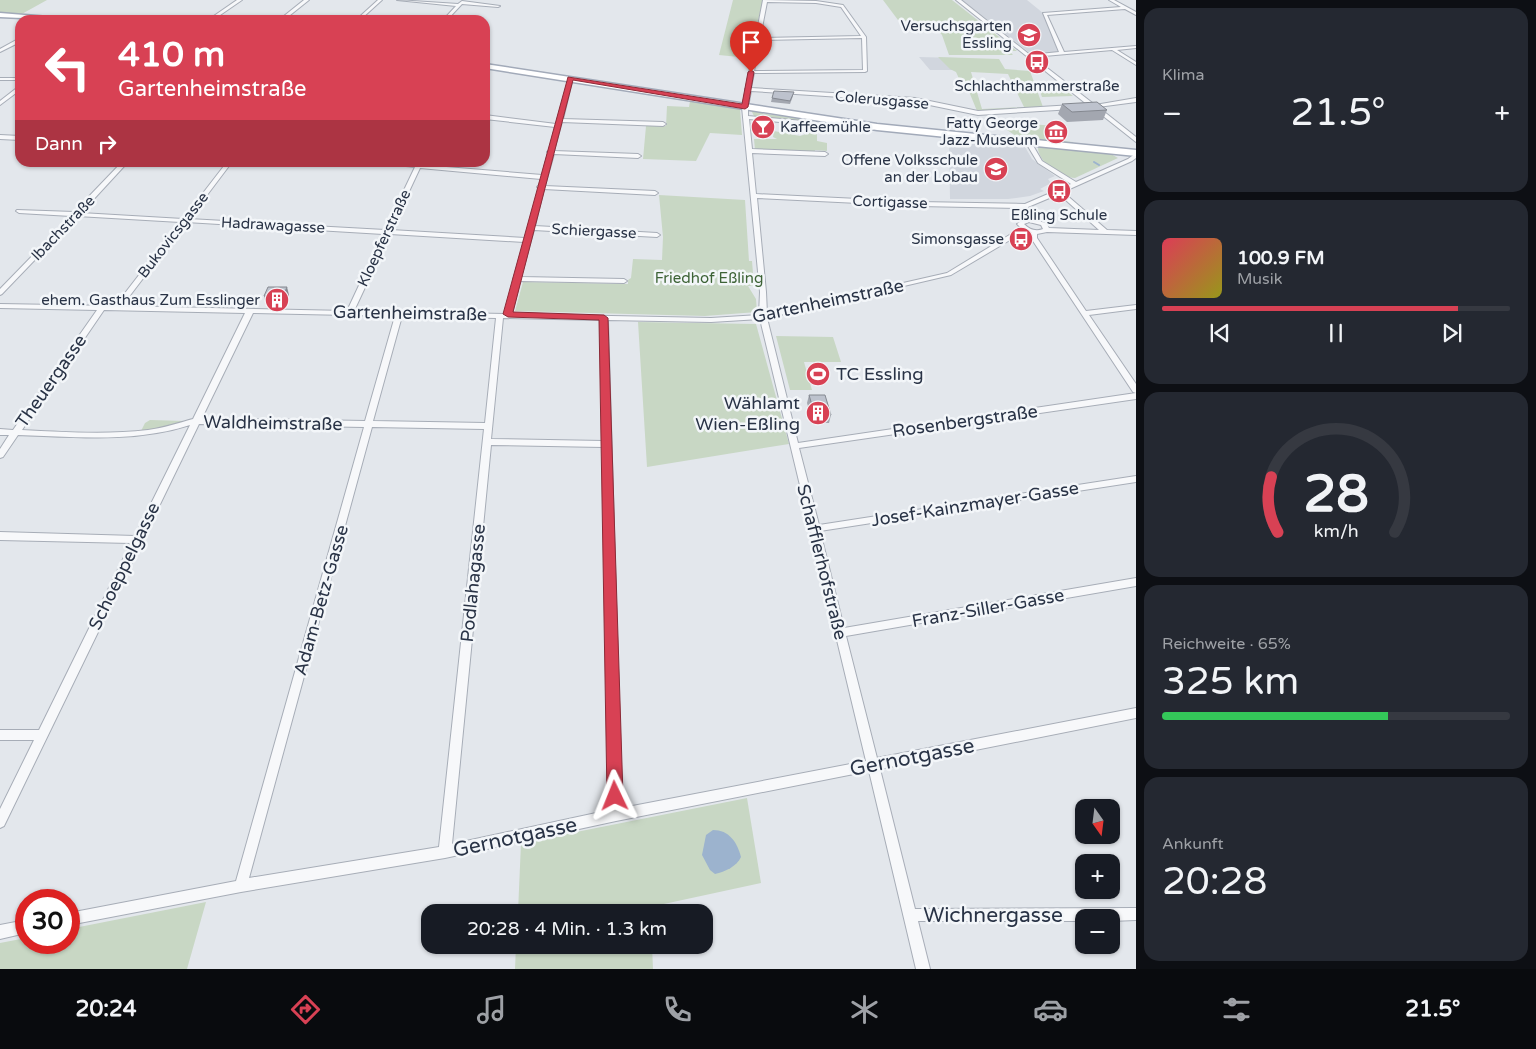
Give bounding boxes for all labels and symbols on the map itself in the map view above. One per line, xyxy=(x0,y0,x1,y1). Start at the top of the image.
place label: Versuchsgarten Essling xyxy=(901,17,1012,52)
pin xyxy=(730,21,772,72)
school or university icon: Versuchsgarten Essling xyxy=(1016,22,1042,48)
bus stop icon: Schlachthammerstraße xyxy=(1024,49,1050,75)
place label: Schlachthammerstraße xyxy=(954,77,1120,95)
street label: Colerusgasse xyxy=(834,87,930,113)
bar icon: Kaffeemühle xyxy=(750,114,776,140)
place label: Fatty George Jazz-Museum xyxy=(939,114,1038,149)
place label: Kaffeemühle xyxy=(780,118,871,136)
museum icon: Fatty George Jazz-Museum xyxy=(1043,119,1069,145)
place label: Offene Volksschule an der Lobau xyxy=(841,151,978,186)
school or university icon: Offene Volksschule an der Lobau xyxy=(983,156,1009,182)
bus stop icon: Eßling Schule xyxy=(1046,178,1072,204)
street label: Kloepferstraße xyxy=(354,187,414,289)
street label: Bukovicsgasse xyxy=(134,188,212,282)
street label: Ibachstraße xyxy=(27,192,99,264)
street label: Cortigasse xyxy=(852,192,928,212)
place label: Eßling Schule xyxy=(1011,206,1107,224)
street label: Hadrawagasse xyxy=(220,213,326,237)
street label: Schiergasse xyxy=(551,220,637,242)
bus stop icon: Simonsgasse xyxy=(1008,226,1034,252)
place label: Simonsgasse xyxy=(911,230,1004,248)
park label: Friedhof Eßling xyxy=(655,269,763,287)
street label: Gartenheimstraße xyxy=(750,274,906,328)
building icon: ehem. Gasthaus Zum Esslinger xyxy=(264,287,290,313)
place label: ehem. Gasthaus Zum Esslinger xyxy=(41,291,260,309)
street label: Gartenheimstraße xyxy=(333,301,487,325)
street label: Theuergasse xyxy=(11,330,91,432)
sports icon: TC Essling xyxy=(805,361,831,387)
place label: TC Essling xyxy=(836,363,924,385)
place label: Wählamt Wien-Eßling xyxy=(695,392,800,435)
building icon: Wählamt Wien-Eßling xyxy=(805,400,831,426)
street label: Rosenbergstraße xyxy=(891,400,1039,442)
street label: Waldheimstraße xyxy=(203,411,343,435)
street label: Josef-Kainzmayer-Gasse xyxy=(870,477,1080,531)
street label: Schafflerhofstraße xyxy=(792,482,852,642)
street label: Schoeppelgasse xyxy=(84,499,164,633)
street label: Adam-Betz-Gasse xyxy=(289,522,353,678)
street label: Podlahagasse xyxy=(456,523,490,643)
street label: Franz-Siller-Gasse xyxy=(910,584,1066,632)
street label: Gernotgasse xyxy=(848,733,977,782)
position arrow xyxy=(588,769,640,821)
north arrow xyxy=(1075,799,1120,844)
street label: Gernotgasse xyxy=(451,812,580,863)
speed limit sign: 30 xyxy=(15,889,80,954)
street label: Wichnergasse xyxy=(923,903,1063,928)

